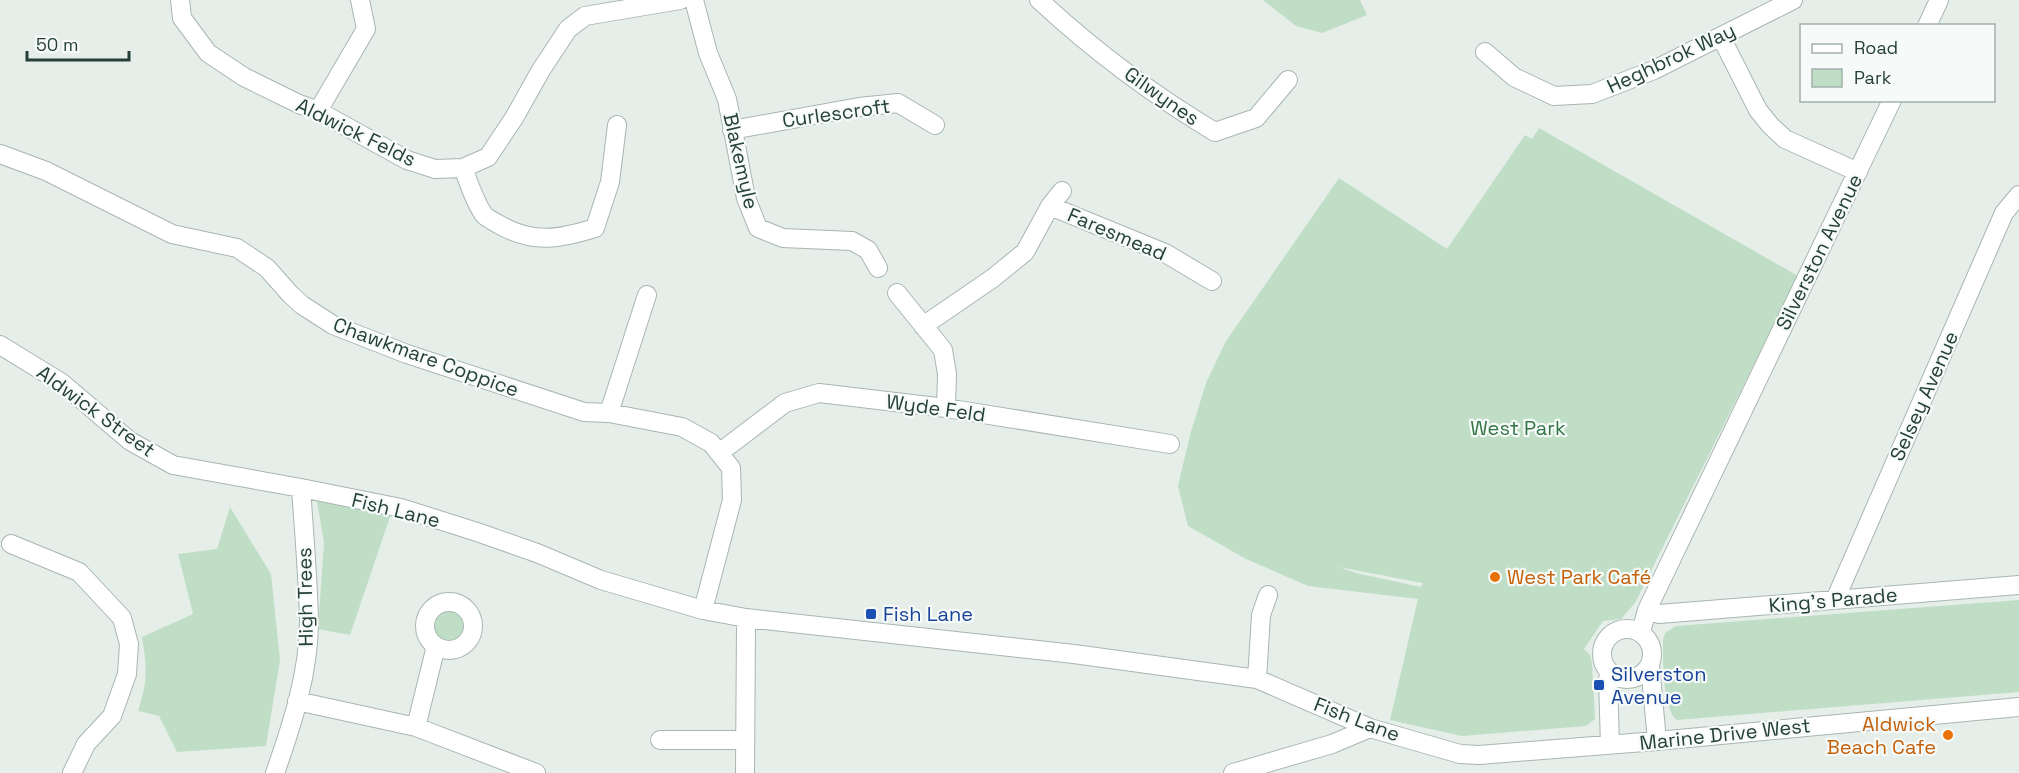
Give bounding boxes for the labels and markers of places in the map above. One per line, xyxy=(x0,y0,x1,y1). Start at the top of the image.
place label: West Park Café xyxy=(1507,564,1651,590)
marker: West Park Café xyxy=(1488,570,1502,584)
place label: Fish Lane xyxy=(883,601,973,627)
marker: Fish Lane xyxy=(864,607,878,621)
place label: Silverston Avenue xyxy=(1611,661,1706,710)
marker: Silverston Avenue xyxy=(1592,678,1606,692)
place label: Aldwick Beach Cafe xyxy=(1826,711,1936,760)
marker: Aldwick Beach Cafe xyxy=(1941,728,1955,742)

